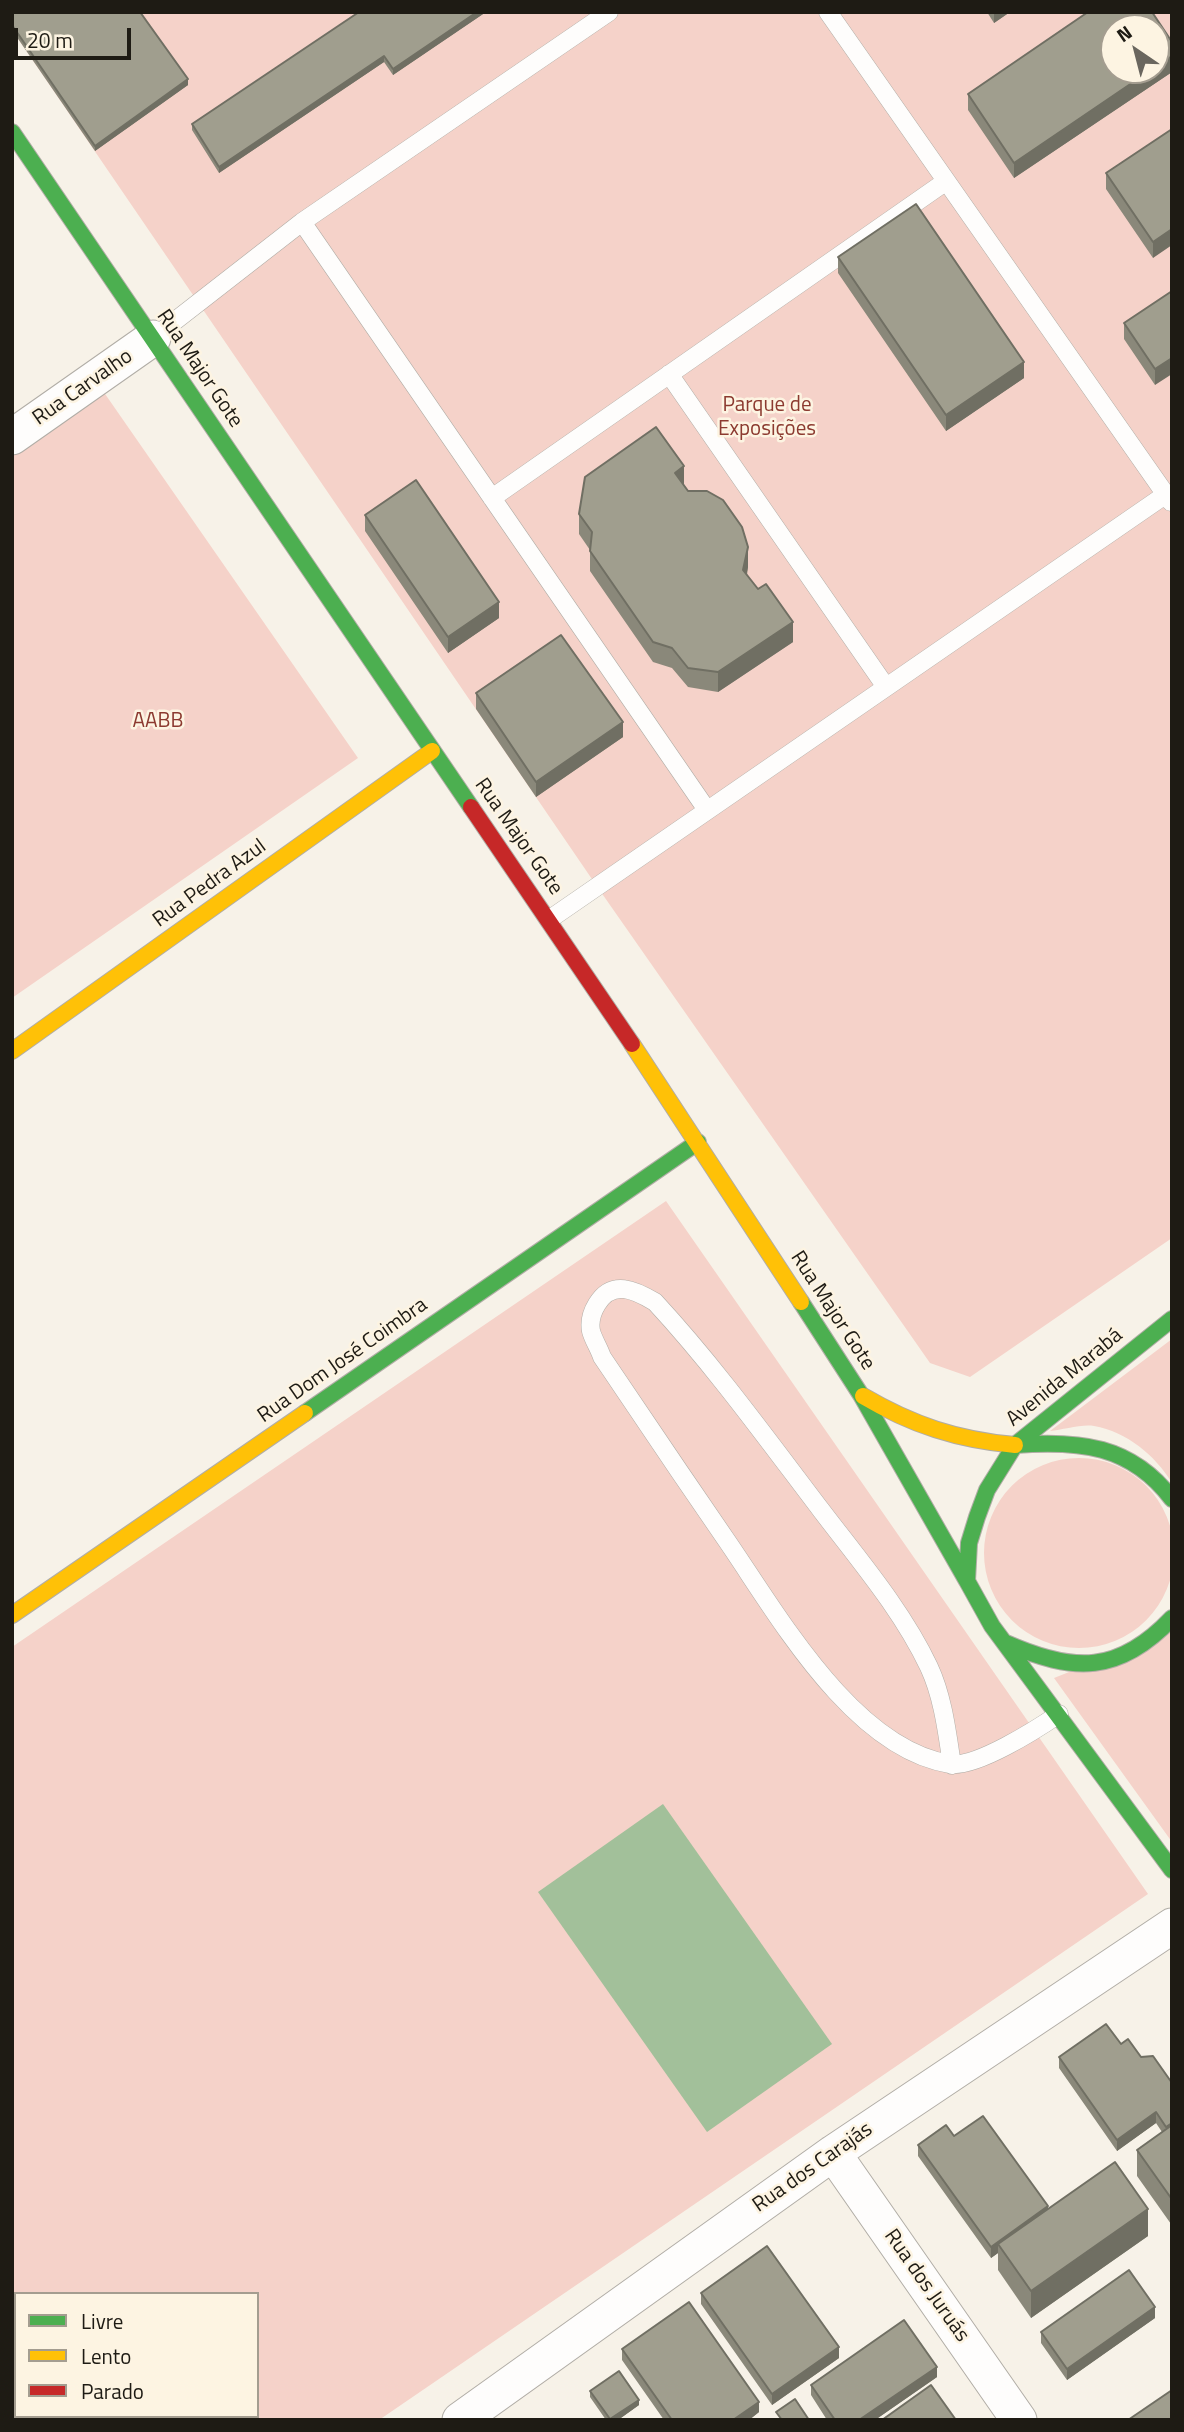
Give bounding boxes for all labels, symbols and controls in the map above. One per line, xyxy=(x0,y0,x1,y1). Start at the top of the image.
scale bar xyxy=(18,14,135,58)
north arrow xyxy=(1100,14,1170,84)
text: N xyxy=(1110,17,1138,49)
text: 20 m xyxy=(27,24,73,56)
street label: Rua Major Gote xyxy=(150,305,248,433)
street label: Rua Carvalho xyxy=(28,344,138,432)
park label: Parque de Exposições xyxy=(718,393,816,443)
park label: AABB xyxy=(133,709,183,735)
street label: Rua Major Gote xyxy=(468,774,568,900)
street label: Rua Pedra Azul xyxy=(148,835,272,933)
street label: Rua Major Gote xyxy=(784,1247,880,1375)
street label: Rua Dom José Coimbra xyxy=(253,1293,433,1429)
street label: Avenida Marabá xyxy=(1002,1323,1128,1433)
street label: Rua dos Carajás xyxy=(748,2117,878,2219)
street label: Rua dos Juruás xyxy=(878,2225,974,2347)
legend xyxy=(14,2292,259,2418)
text: Livre xyxy=(81,2305,123,2337)
text: Lento xyxy=(81,2340,131,2372)
text: Parado xyxy=(81,2375,144,2407)

